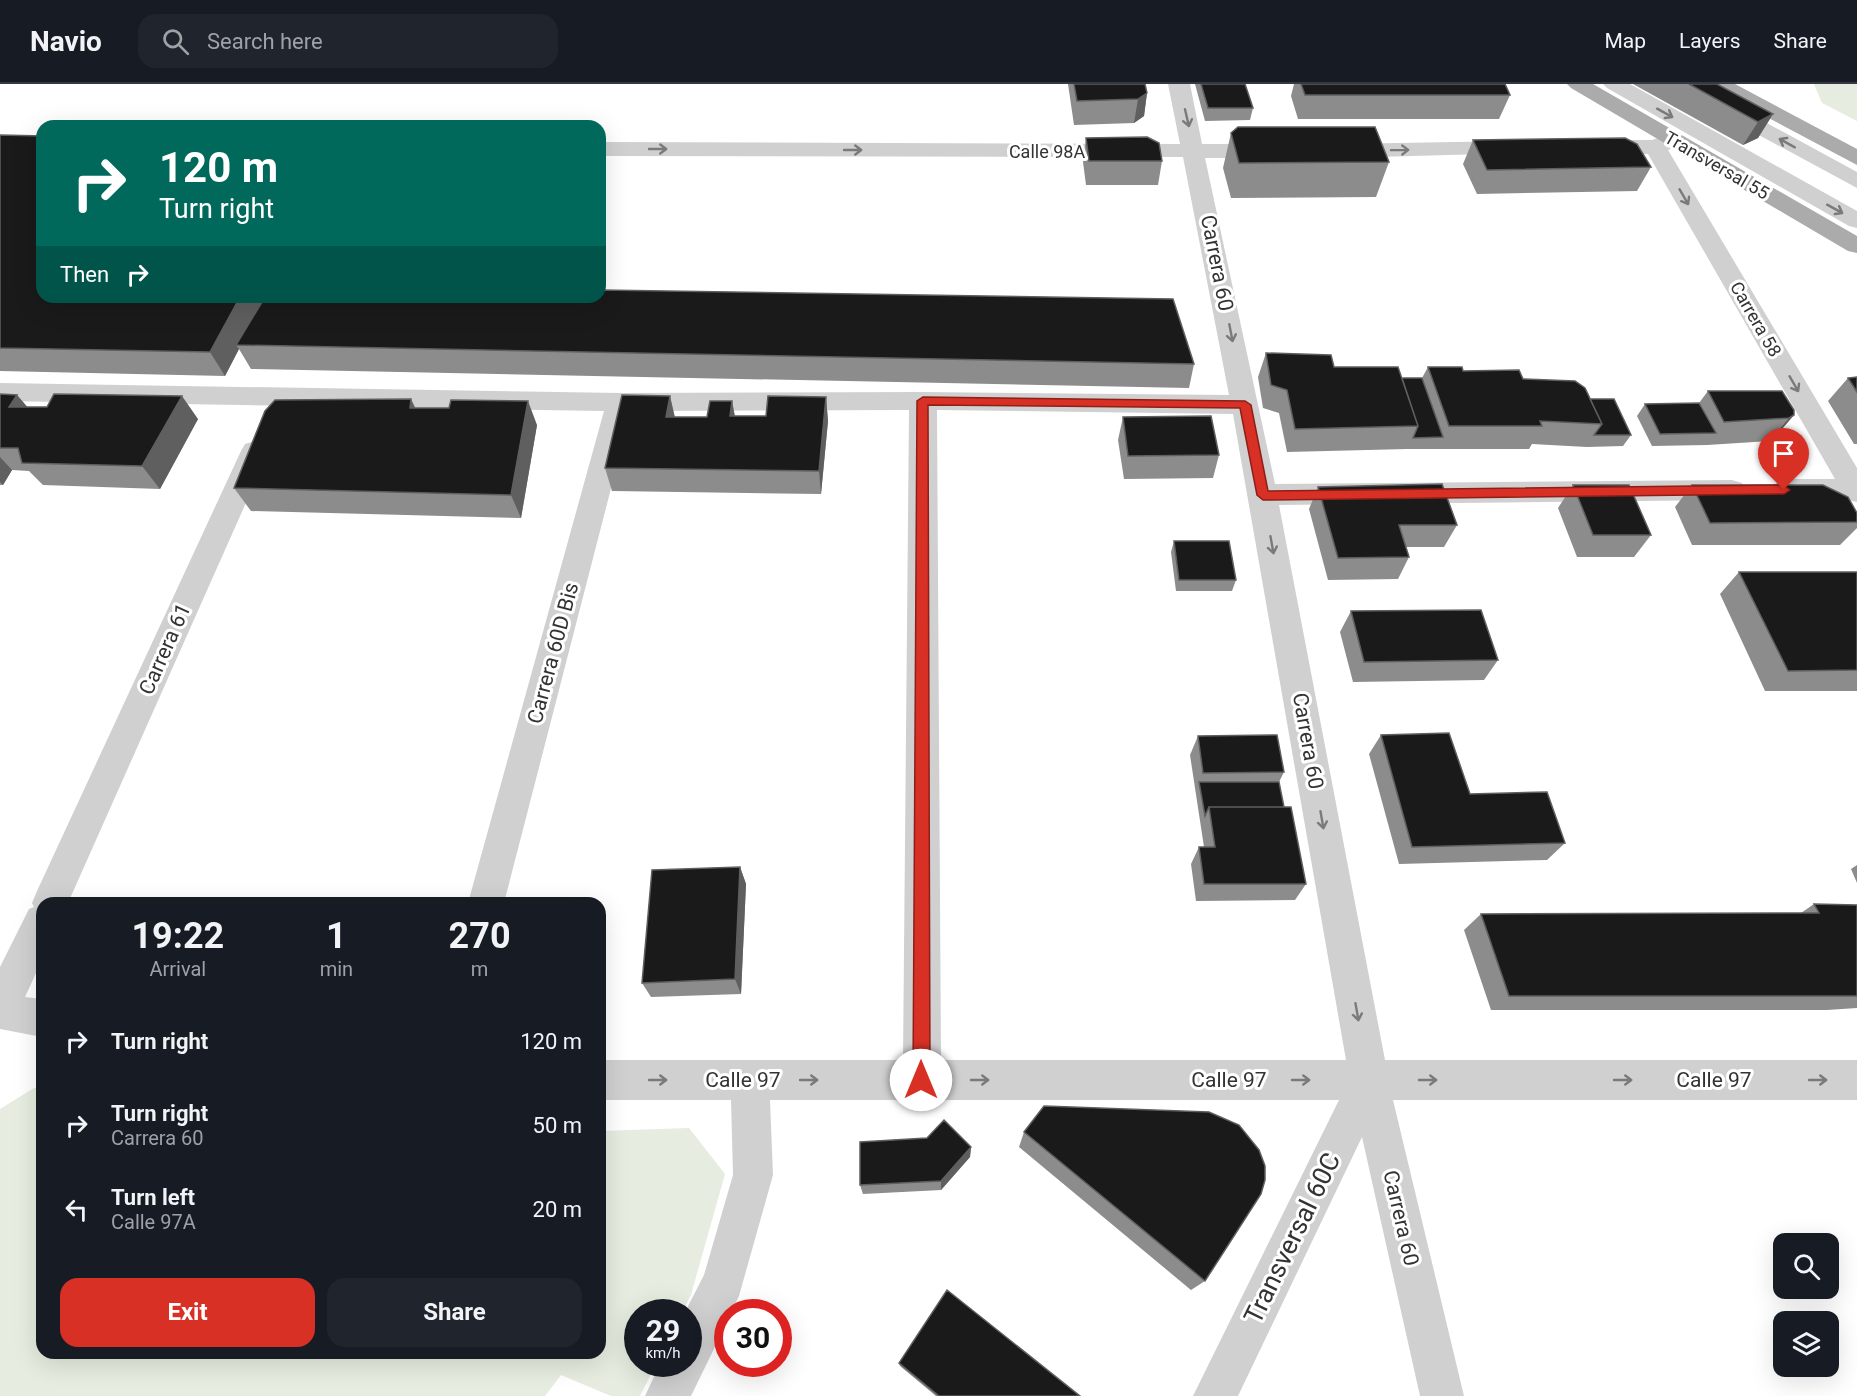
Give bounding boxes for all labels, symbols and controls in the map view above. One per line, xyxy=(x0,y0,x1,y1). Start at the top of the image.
search box xyxy=(138,14,558,68)
text: Navio xyxy=(30,25,102,58)
icon: search xyxy=(159,25,192,58)
text: Search here xyxy=(207,29,323,54)
text: Map xyxy=(1604,29,1646,53)
text: Layers xyxy=(1679,29,1740,53)
text: Share xyxy=(1773,29,1827,53)
one-way arrow xyxy=(1656,107,1673,119)
one-way arrow xyxy=(1181,108,1193,127)
street label: Transversal 55 xyxy=(1661,127,1773,203)
one-way arrow xyxy=(1779,137,1796,149)
street label: Calle 98A xyxy=(1009,141,1085,162)
text: 120 m xyxy=(159,143,278,192)
one-way arrow xyxy=(648,143,668,155)
icon: right xyxy=(60,144,138,222)
one-way arrow xyxy=(843,144,863,156)
one-way arrow xyxy=(1390,144,1410,156)
one-way arrow xyxy=(1679,188,1691,205)
text: Turn right xyxy=(159,193,274,225)
one-way arrow xyxy=(1826,203,1843,215)
street label: Carrera 60 xyxy=(1196,213,1238,313)
icon: right xyxy=(121,258,154,291)
text: Then xyxy=(60,262,109,287)
street label: Carrera 58 xyxy=(1726,278,1786,360)
one-way arrow xyxy=(1226,323,1237,343)
one-way arrow xyxy=(1788,375,1800,392)
pin xyxy=(1758,428,1809,490)
icon: arrive xyxy=(1767,437,1800,470)
one-way arrow xyxy=(1267,535,1278,555)
street label: Carrera 60D Bis xyxy=(523,580,583,726)
street label: Carrera 61 xyxy=(134,600,196,698)
street label: Carrera 60 xyxy=(1288,691,1328,791)
one-way arrow xyxy=(1317,809,1328,829)
text: 19:22 xyxy=(131,915,224,957)
text: 1 xyxy=(326,915,347,957)
text: 270 xyxy=(449,915,511,957)
text: Arrival xyxy=(149,957,206,981)
text: min xyxy=(320,957,353,981)
text: m xyxy=(471,957,488,981)
one-way arrow xyxy=(1352,1001,1363,1021)
icon: right xyxy=(60,1025,93,1058)
text: Turn right xyxy=(111,1029,208,1054)
text: 120 m xyxy=(520,1029,582,1054)
position arrow xyxy=(889,1048,953,1112)
street label: Calle 97 xyxy=(705,1068,781,1092)
street label: Calle 97 xyxy=(1191,1068,1267,1092)
street label: Calle 97 xyxy=(1676,1068,1752,1092)
one-way arrow xyxy=(648,1074,668,1086)
one-way arrow xyxy=(798,1074,818,1086)
one-way arrow xyxy=(970,1074,990,1086)
one-way arrow xyxy=(1291,1074,1311,1086)
one-way arrow xyxy=(1417,1074,1437,1086)
one-way arrow xyxy=(1612,1074,1632,1086)
one-way arrow xyxy=(1807,1074,1827,1086)
text: Turn right xyxy=(111,1101,208,1126)
icon: right xyxy=(60,1109,93,1142)
text: 50 m xyxy=(533,1113,582,1138)
text: Carrera 60 xyxy=(111,1126,204,1150)
street label: Transversal 60C xyxy=(1238,1148,1346,1328)
street label: Carrera 60 xyxy=(1378,1168,1424,1268)
text: Turn left xyxy=(111,1185,195,1210)
icon: left xyxy=(60,1193,93,1226)
text: 20 m xyxy=(533,1197,582,1222)
text: Calle 97A xyxy=(111,1210,196,1234)
map controls xyxy=(1773,1233,1839,1377)
button: search xyxy=(1773,1233,1839,1299)
button: Exit xyxy=(60,1278,315,1347)
button: Share xyxy=(327,1278,582,1347)
speed limit sign: 30 xyxy=(714,1299,792,1377)
button: layers xyxy=(1773,1311,1839,1377)
text: 29 xyxy=(646,1313,680,1348)
text: km/h xyxy=(645,1344,681,1362)

